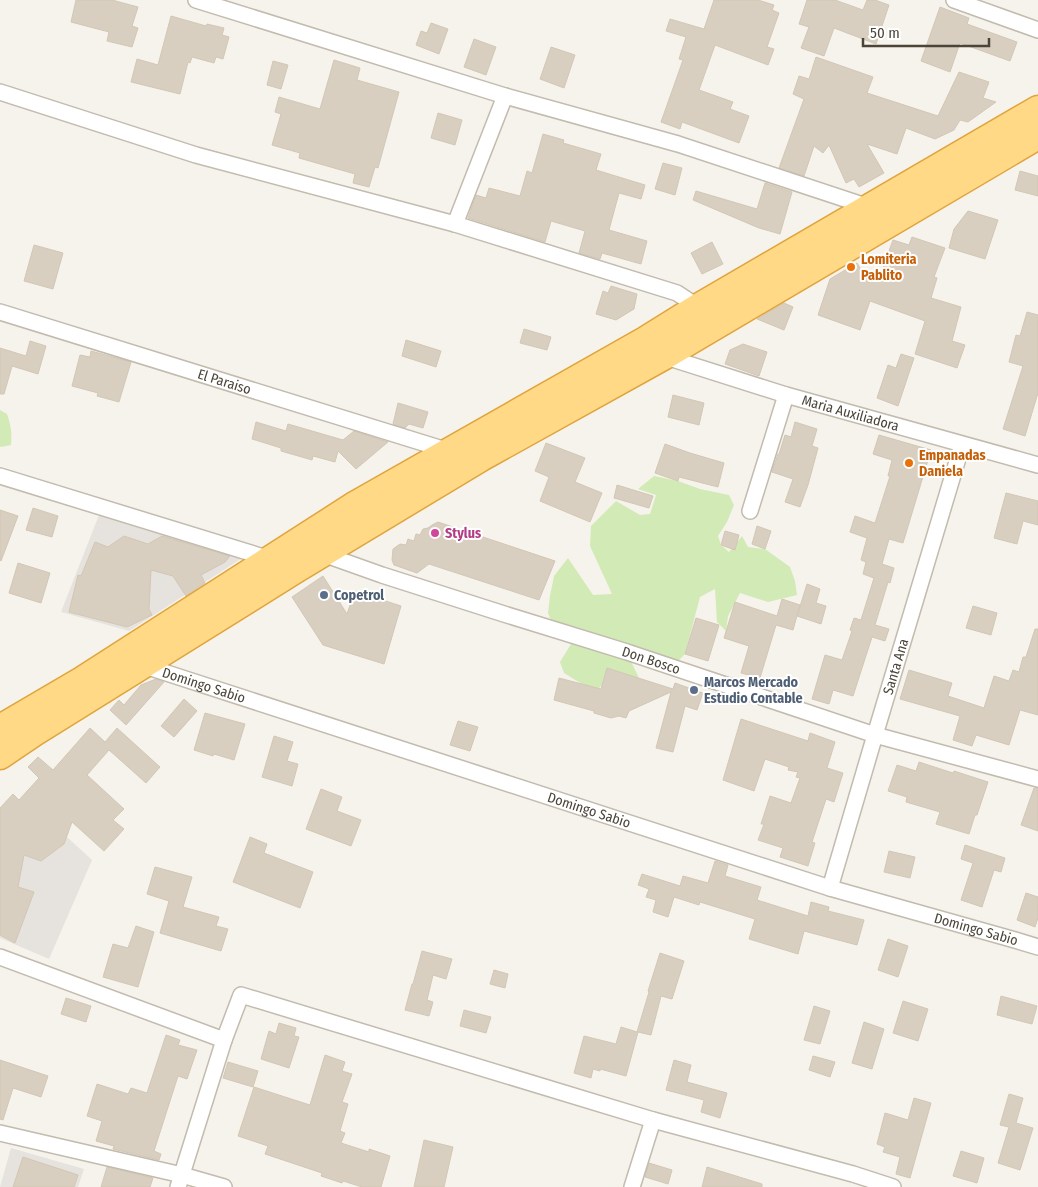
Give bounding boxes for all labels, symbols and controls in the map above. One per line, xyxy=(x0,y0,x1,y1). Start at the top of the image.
scale bar xyxy=(863,15,989,47)
text: 50 m xyxy=(870,24,900,42)
place label: Lomiteria Pablito xyxy=(861,251,917,284)
marker: Lomiteria Pablito xyxy=(845,261,857,273)
street label: El Paraiso xyxy=(196,365,253,398)
street label: Maria Auxiliadora xyxy=(800,391,901,435)
place label: Empanadas Daniela xyxy=(919,447,986,480)
marker: Empanadas Daniela xyxy=(903,457,915,469)
place label: Stylus xyxy=(445,525,481,542)
marker: Stylus xyxy=(429,527,441,539)
place label: Copetrol xyxy=(334,587,384,604)
marker: Copetrol xyxy=(318,589,330,601)
street label: Santa Ana xyxy=(879,636,912,696)
street label: Don Bosco xyxy=(620,643,683,678)
street label: Domingo Sabio xyxy=(160,664,248,706)
place label: Marcos Mercado Estudio Contable xyxy=(704,674,803,707)
marker: Marcos Mercado Estudio Contable xyxy=(688,684,700,696)
street label: Domingo Sabio xyxy=(545,789,633,831)
street label: Domingo Sabio xyxy=(932,909,1020,949)

